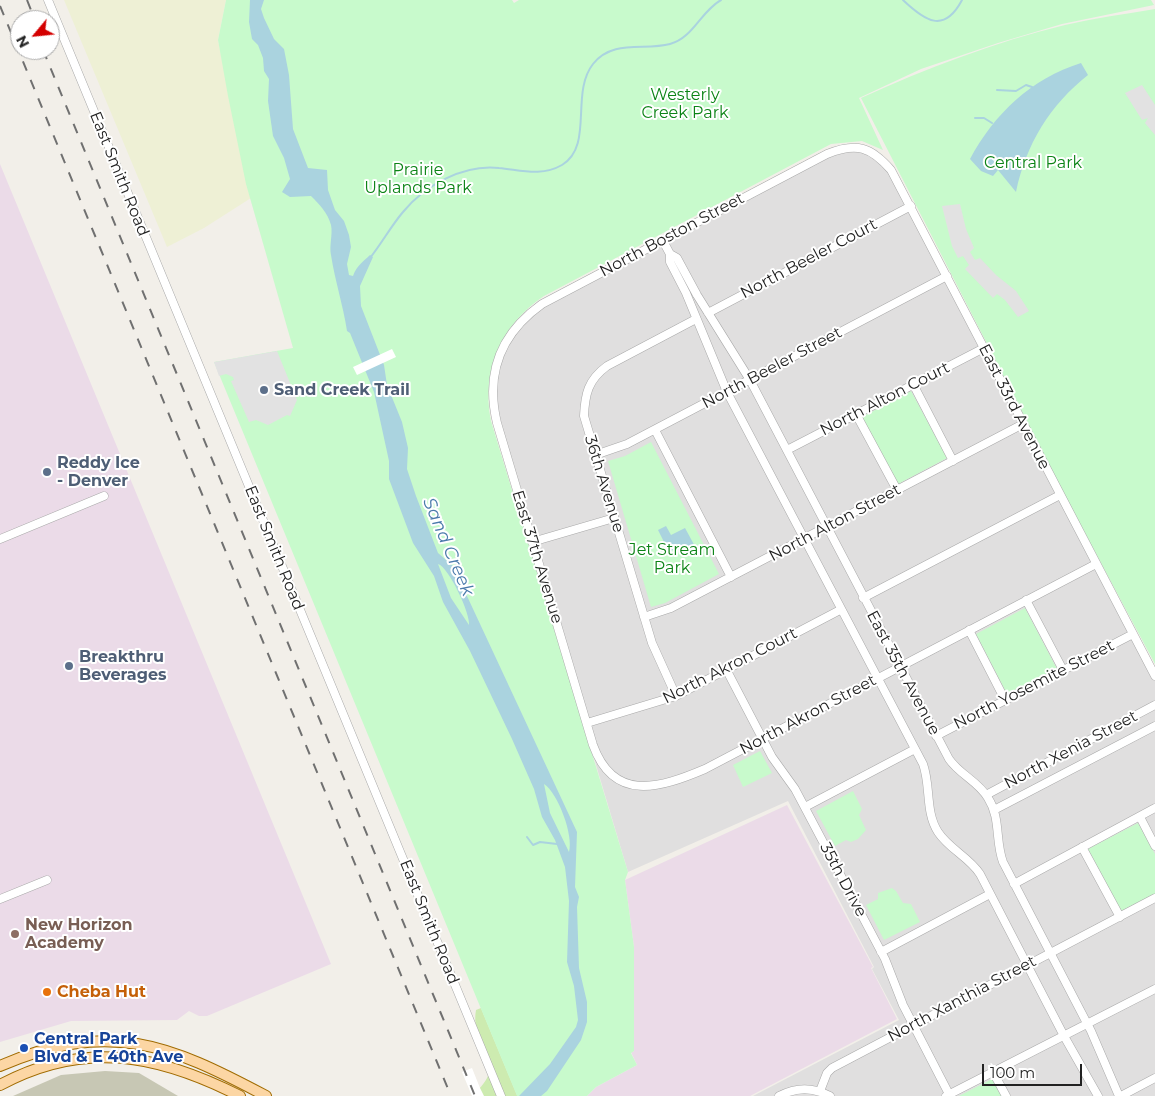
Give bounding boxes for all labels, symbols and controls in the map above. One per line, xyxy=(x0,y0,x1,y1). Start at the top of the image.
north arrow xyxy=(10,10,60,60)
text: N xyxy=(12,32,33,51)
park label: Westerly Creek Park xyxy=(641,85,729,123)
street label: East Smith Road xyxy=(85,109,153,239)
park label: Central Park xyxy=(984,153,1082,173)
park label: Prairie Uplands Park xyxy=(364,160,472,198)
street label: North Boston Street xyxy=(597,189,747,281)
street label: North Beeler Court xyxy=(737,215,881,303)
street label: North Beeler Street xyxy=(699,323,845,413)
street label: East 33rd Avenue xyxy=(974,341,1054,473)
street label: North Alton Court xyxy=(817,358,953,440)
place label: Sand Creek Trail xyxy=(274,380,410,400)
marker: Sand Creek Trail xyxy=(258,384,270,396)
street label: 36th Avenue xyxy=(580,433,628,535)
place label: Reddy Ice - Denver xyxy=(57,453,140,491)
marker: Reddy Ice - Denver xyxy=(41,466,53,478)
street label: North Alton Street xyxy=(766,480,904,566)
street label: East Smith Road xyxy=(240,483,308,613)
street label: East 37th Avenue xyxy=(508,488,566,626)
water label: Sand Creek xyxy=(418,495,478,599)
park label: Jet Stream Park xyxy=(629,540,715,578)
street label: East 35th Avenue xyxy=(862,607,944,739)
street label: North Akron Court xyxy=(660,624,800,708)
street label: North Yosemite Street xyxy=(951,636,1117,734)
place label: Breakthru Beverages xyxy=(79,647,167,685)
marker: Breakthru Beverages xyxy=(63,660,75,672)
street label: North Akron Street xyxy=(737,671,879,759)
street label: North Xenia Street xyxy=(1001,707,1141,793)
street label: 35th Drive xyxy=(815,840,871,920)
street label: East Smith Road xyxy=(395,857,463,987)
place label: New Horizon Academy xyxy=(25,915,133,953)
marker: New Horizon Academy xyxy=(9,928,21,940)
street label: North Xanthia Street xyxy=(885,952,1039,1046)
place label: Cheba Hut xyxy=(57,982,146,1002)
marker: Cheba Hut xyxy=(41,986,53,998)
place label: Central Park Blvd & E 40th Ave xyxy=(34,1029,183,1067)
marker: Central Park Blvd & E 40th Ave xyxy=(18,1042,30,1054)
scale bar xyxy=(985,1054,1085,1086)
text: 100 m xyxy=(990,1063,1035,1082)

